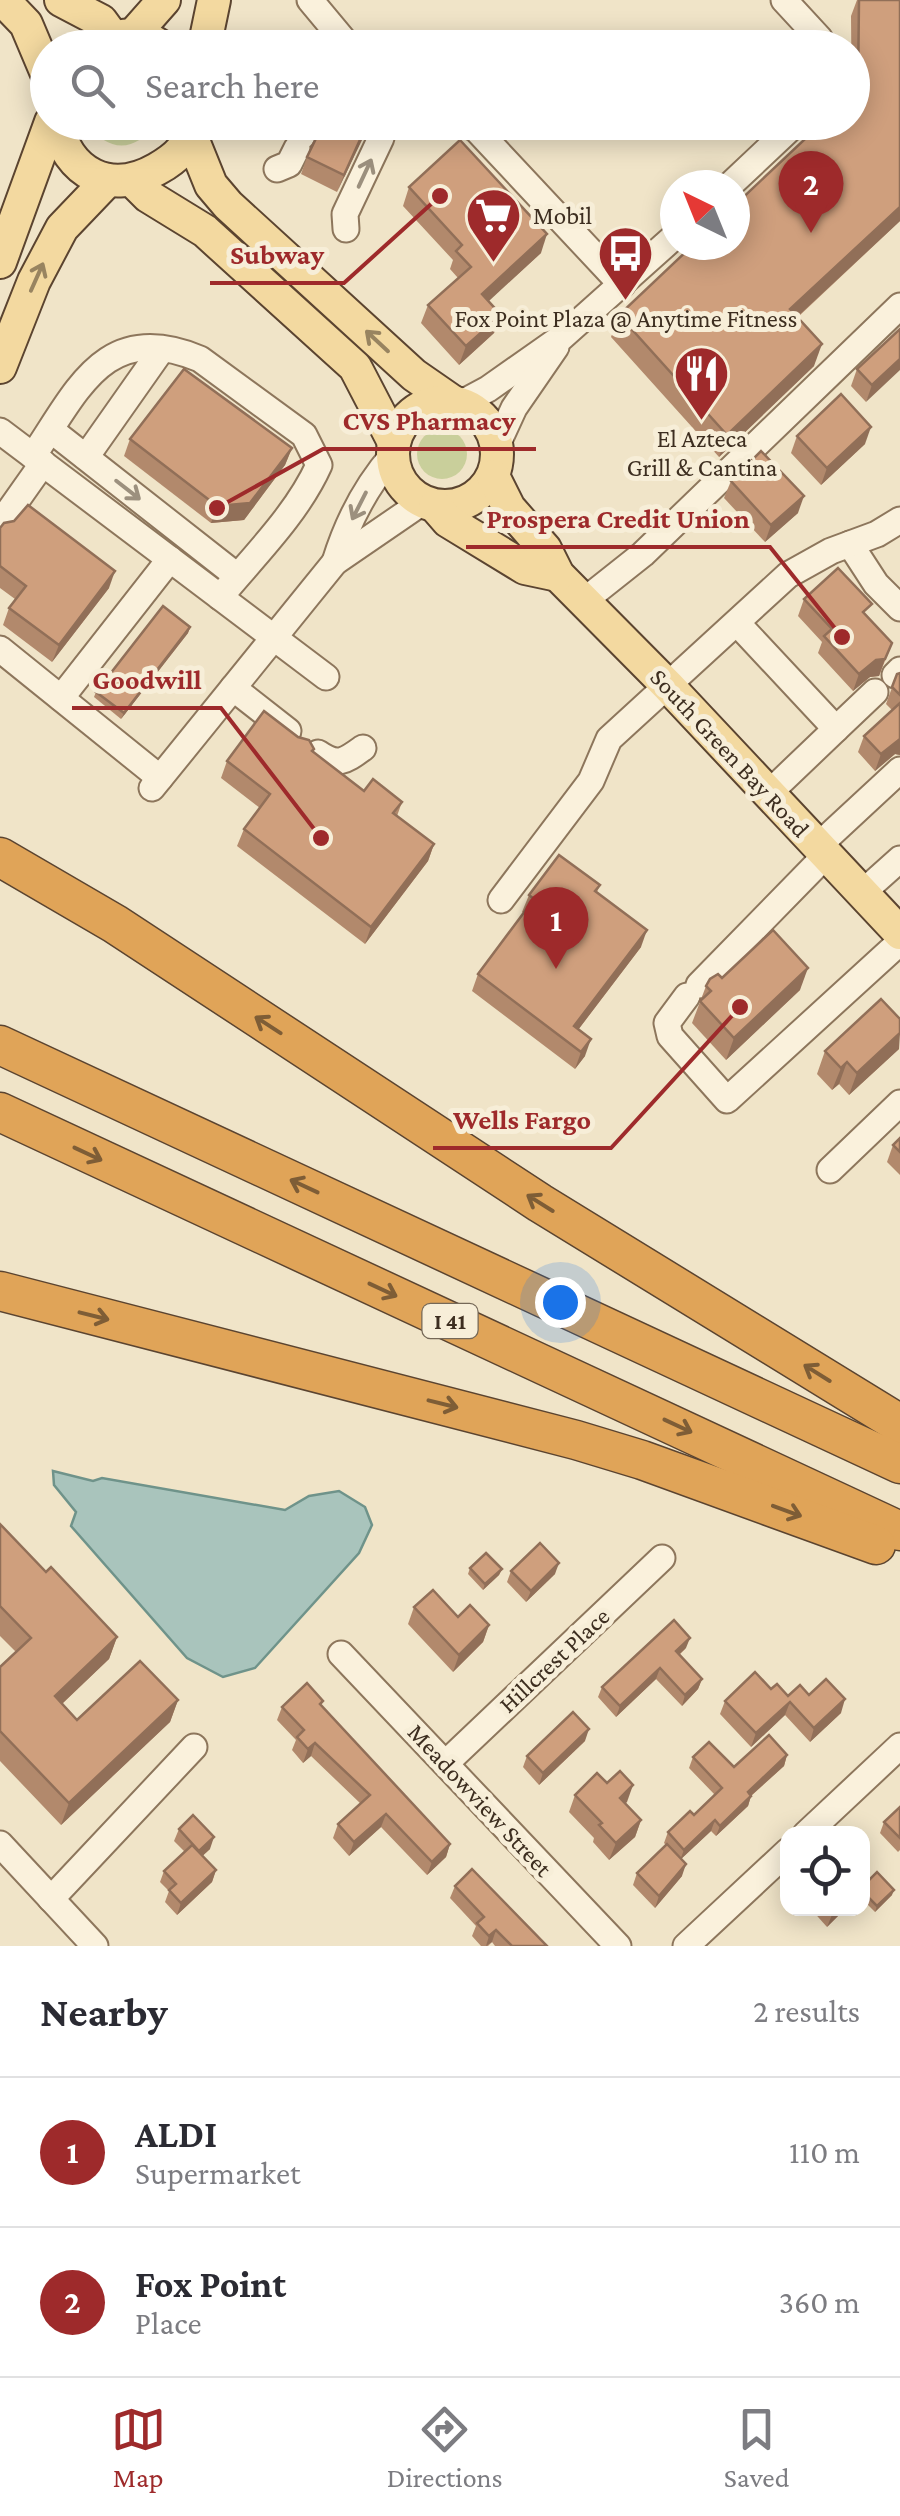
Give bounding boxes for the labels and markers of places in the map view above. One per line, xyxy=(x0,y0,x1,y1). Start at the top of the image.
pin: 2 xyxy=(778,150,844,233)
supermarket icon: Mobil xyxy=(464,185,524,264)
place label: Mobil xyxy=(533,202,592,229)
bus stop icon: Fox Point Plaza @ Anytime Fitness xyxy=(596,224,656,303)
callout: Subway xyxy=(210,225,344,283)
place label: Fox Point Plaza @ Anytime Fitness xyxy=(455,305,797,333)
restaurant icon: El Azteca Grill & Cantina xyxy=(672,344,732,423)
callout: CVS Pharmacy xyxy=(323,391,536,449)
place label: El Azteca Grill & Cantina xyxy=(627,425,778,481)
callout: Prospera Credit Union xyxy=(466,489,770,547)
callout: Goodwill xyxy=(72,650,221,708)
pin: 1 xyxy=(524,886,588,969)
callout: Wells Fargo xyxy=(433,1090,611,1148)

